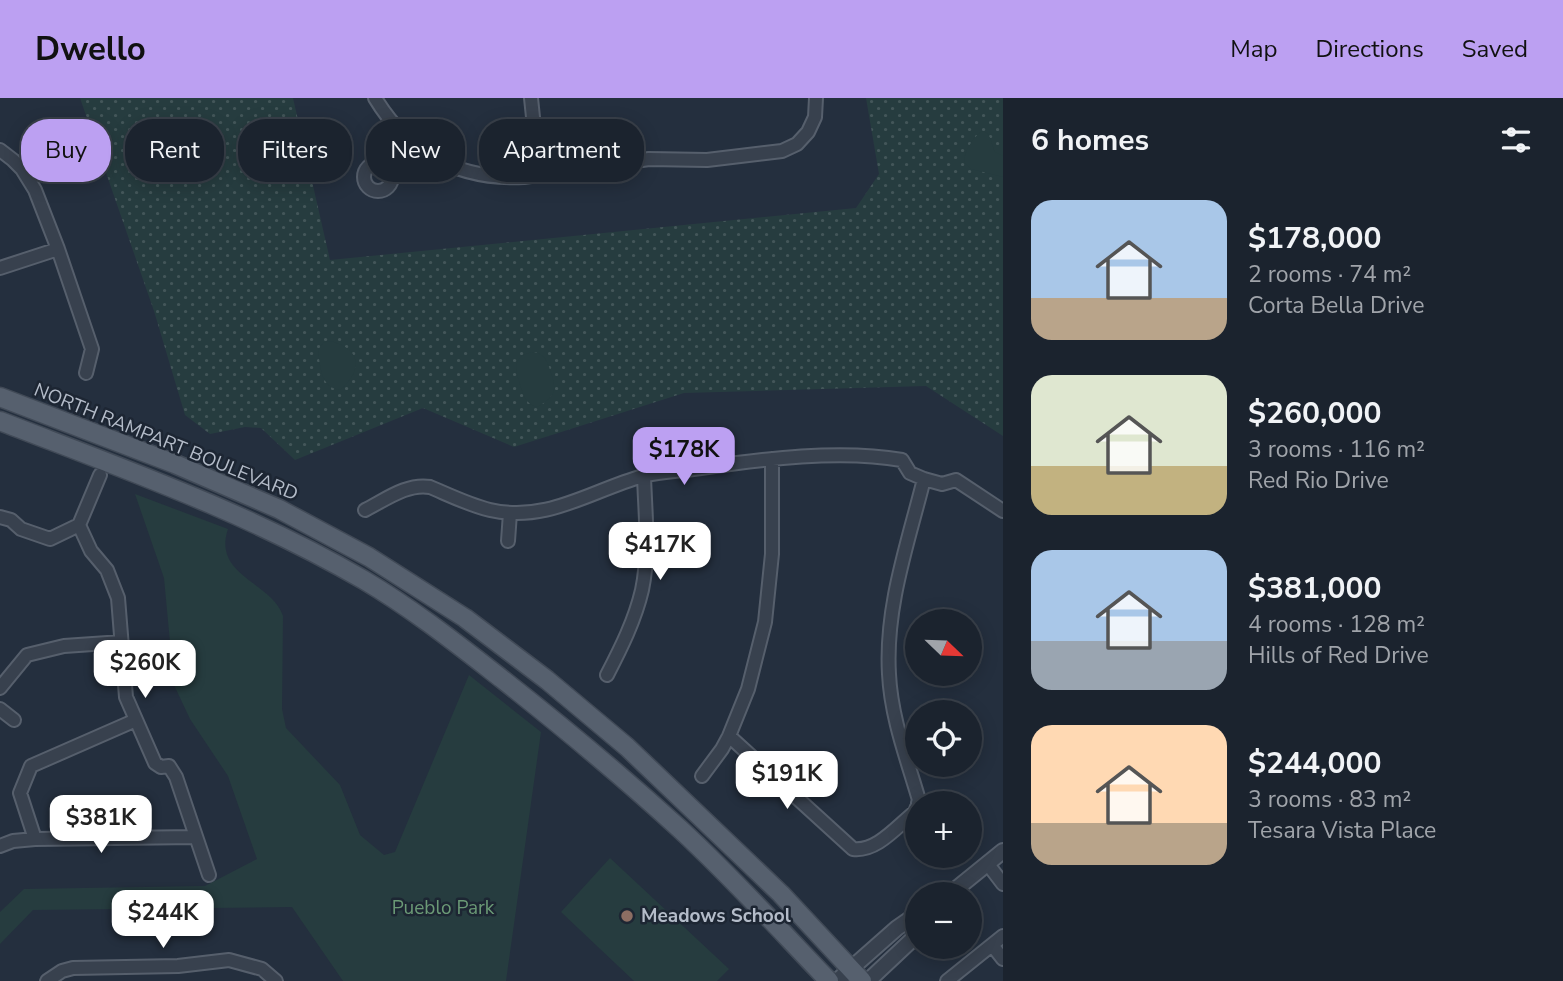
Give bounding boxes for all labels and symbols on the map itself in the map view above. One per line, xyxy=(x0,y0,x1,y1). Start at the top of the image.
street label: NORTH RAMPART BOULEVARD xyxy=(30,377,302,507)
pin: $178K xyxy=(635,428,733,487)
pin: $417K xyxy=(611,522,709,582)
north arrow xyxy=(905,609,982,686)
pin: $260K xyxy=(96,640,194,700)
pin: $191K xyxy=(738,752,836,811)
pin: $381K xyxy=(52,796,150,855)
pin: $244K xyxy=(114,890,212,950)
park label: Pueblo Park xyxy=(392,895,495,921)
place label: Meadows School xyxy=(641,903,791,929)
marker: Meadows School xyxy=(619,908,635,924)

